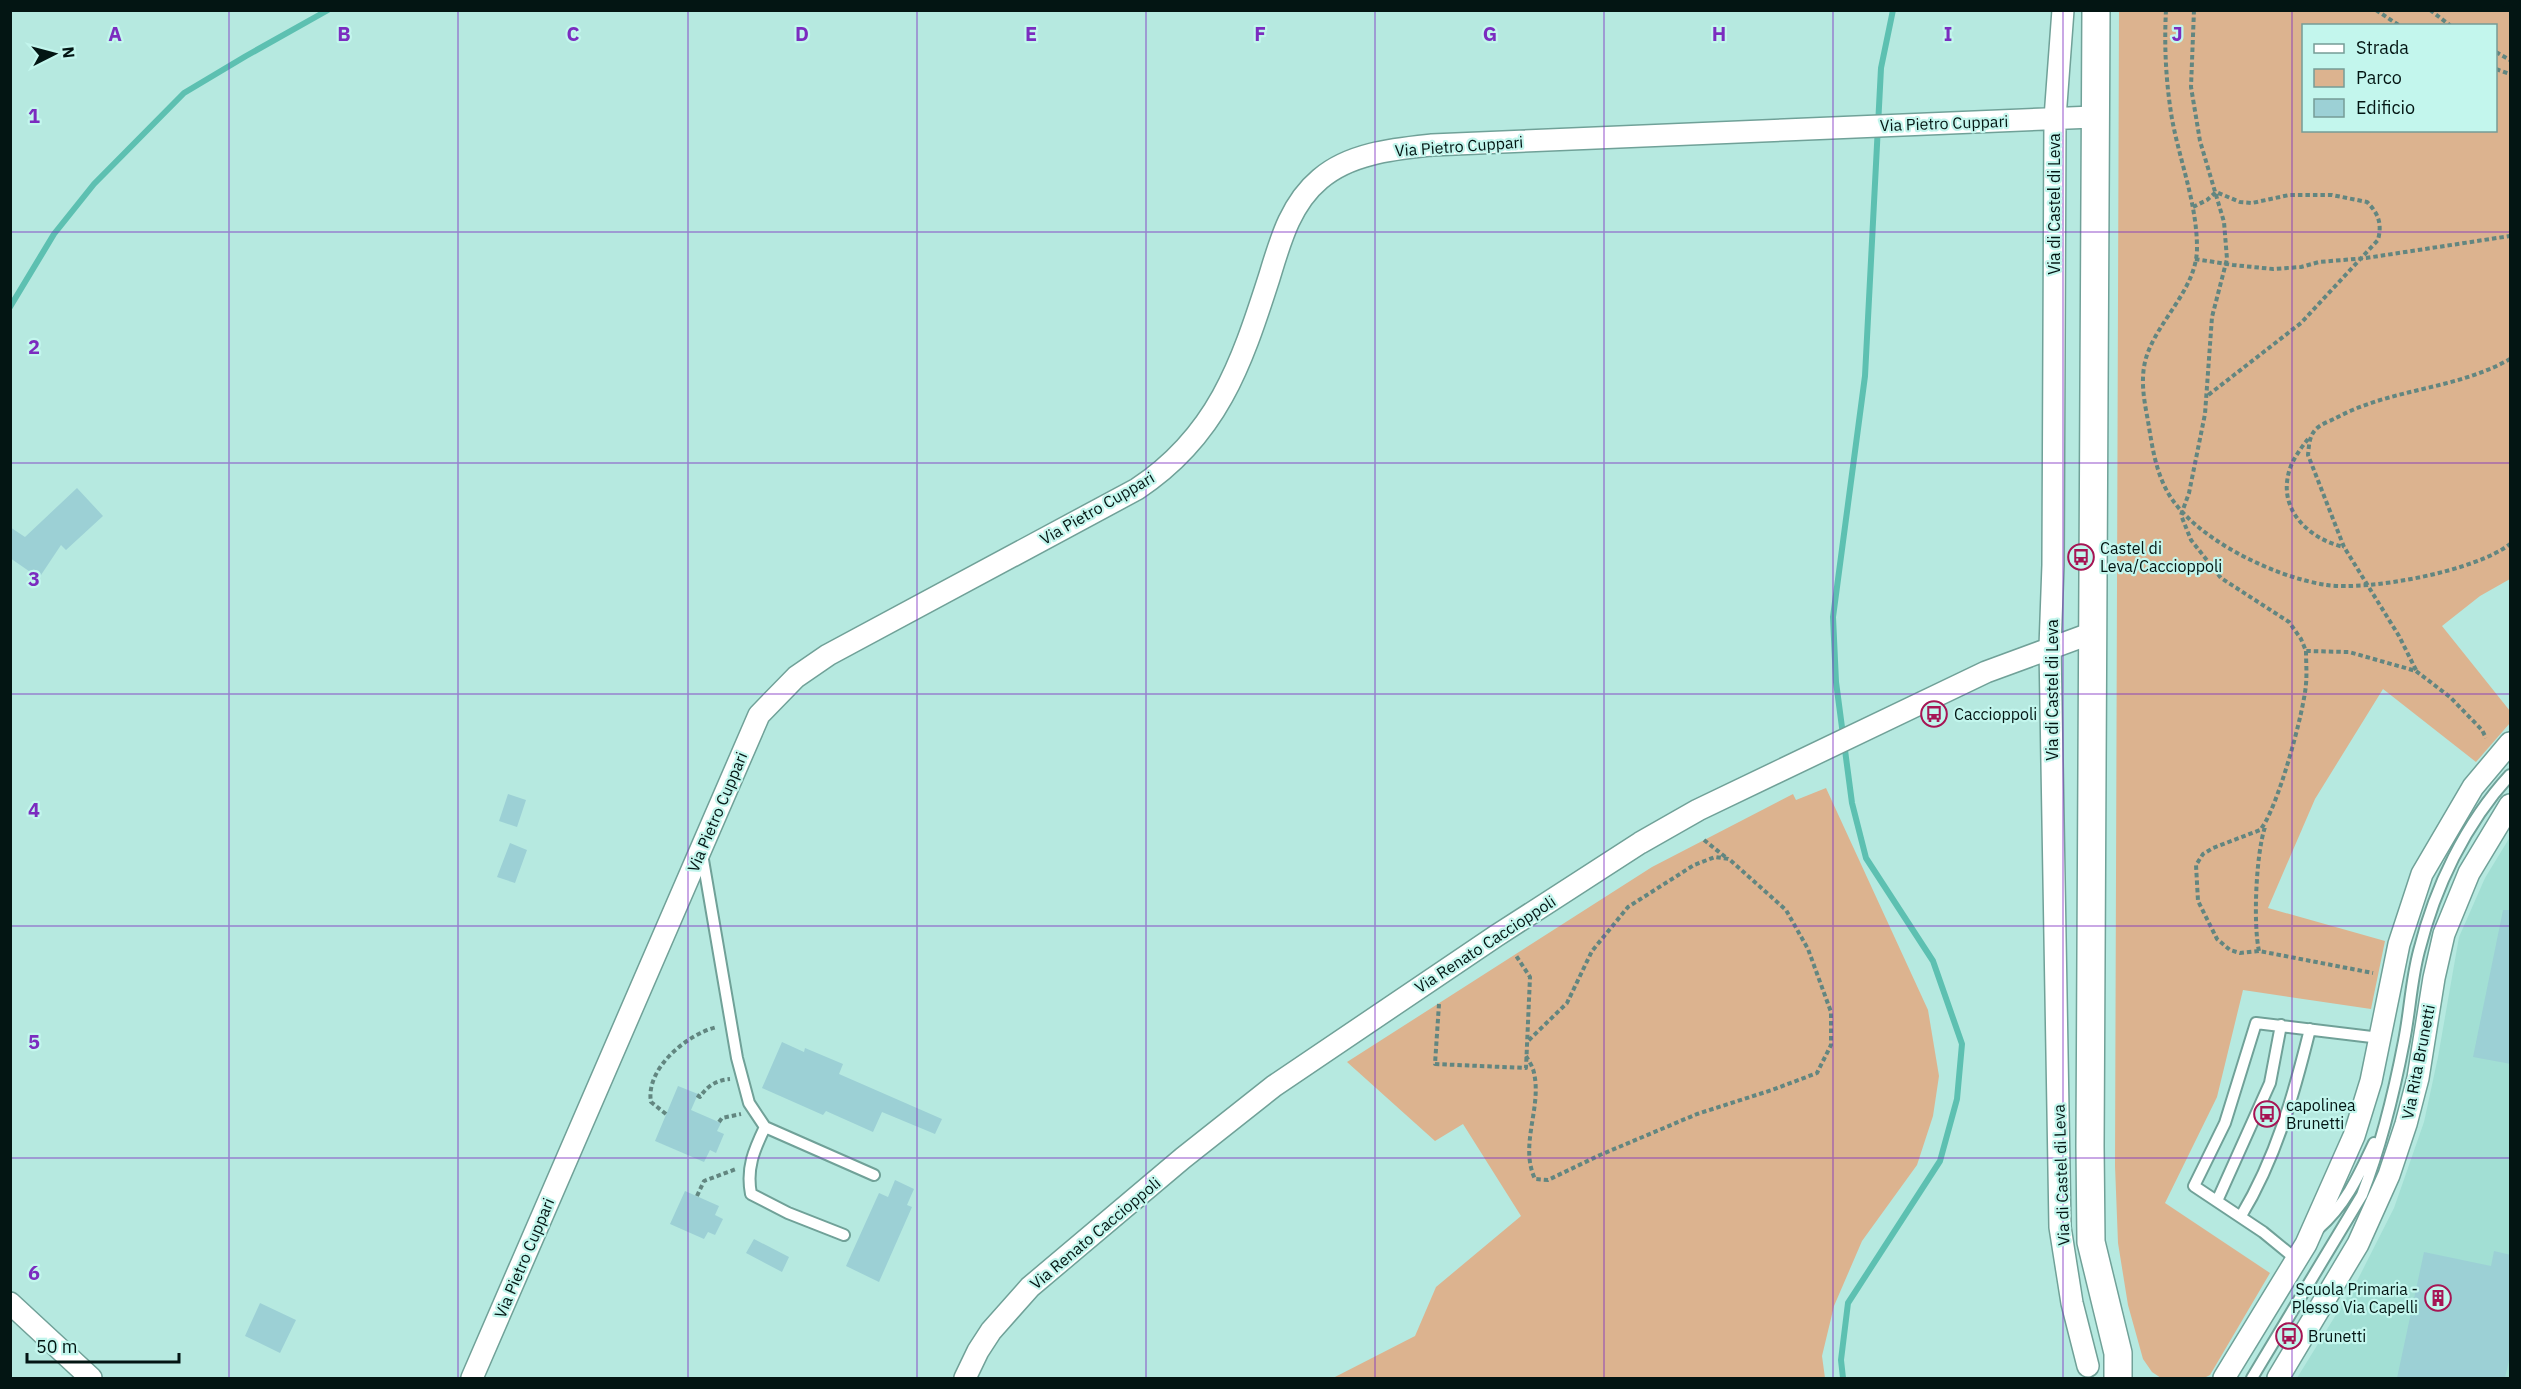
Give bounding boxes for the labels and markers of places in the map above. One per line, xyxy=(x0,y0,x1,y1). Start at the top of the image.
place label: Castel di Leva/Caccioppoli xyxy=(2100,538,2222,576)
bus stop icon: Castel di Leva/Caccioppoli xyxy=(2066,542,2096,572)
bus stop icon: Caccioppoli xyxy=(1919,699,1949,729)
place label: Caccioppoli xyxy=(1954,704,2037,724)
place label: capolinea Brunetti xyxy=(2286,1095,2356,1133)
bus stop icon: capolinea Brunetti xyxy=(2252,1099,2282,1129)
place label: Scuola Primaria - Plesso Via Capelli xyxy=(2292,1279,2418,1317)
building icon: Scuola Primaria - Plesso Via Capelli xyxy=(2423,1283,2453,1313)
bus stop icon: Brunetti xyxy=(2274,1321,2304,1351)
place label: Brunetti xyxy=(2308,1326,2366,1346)

